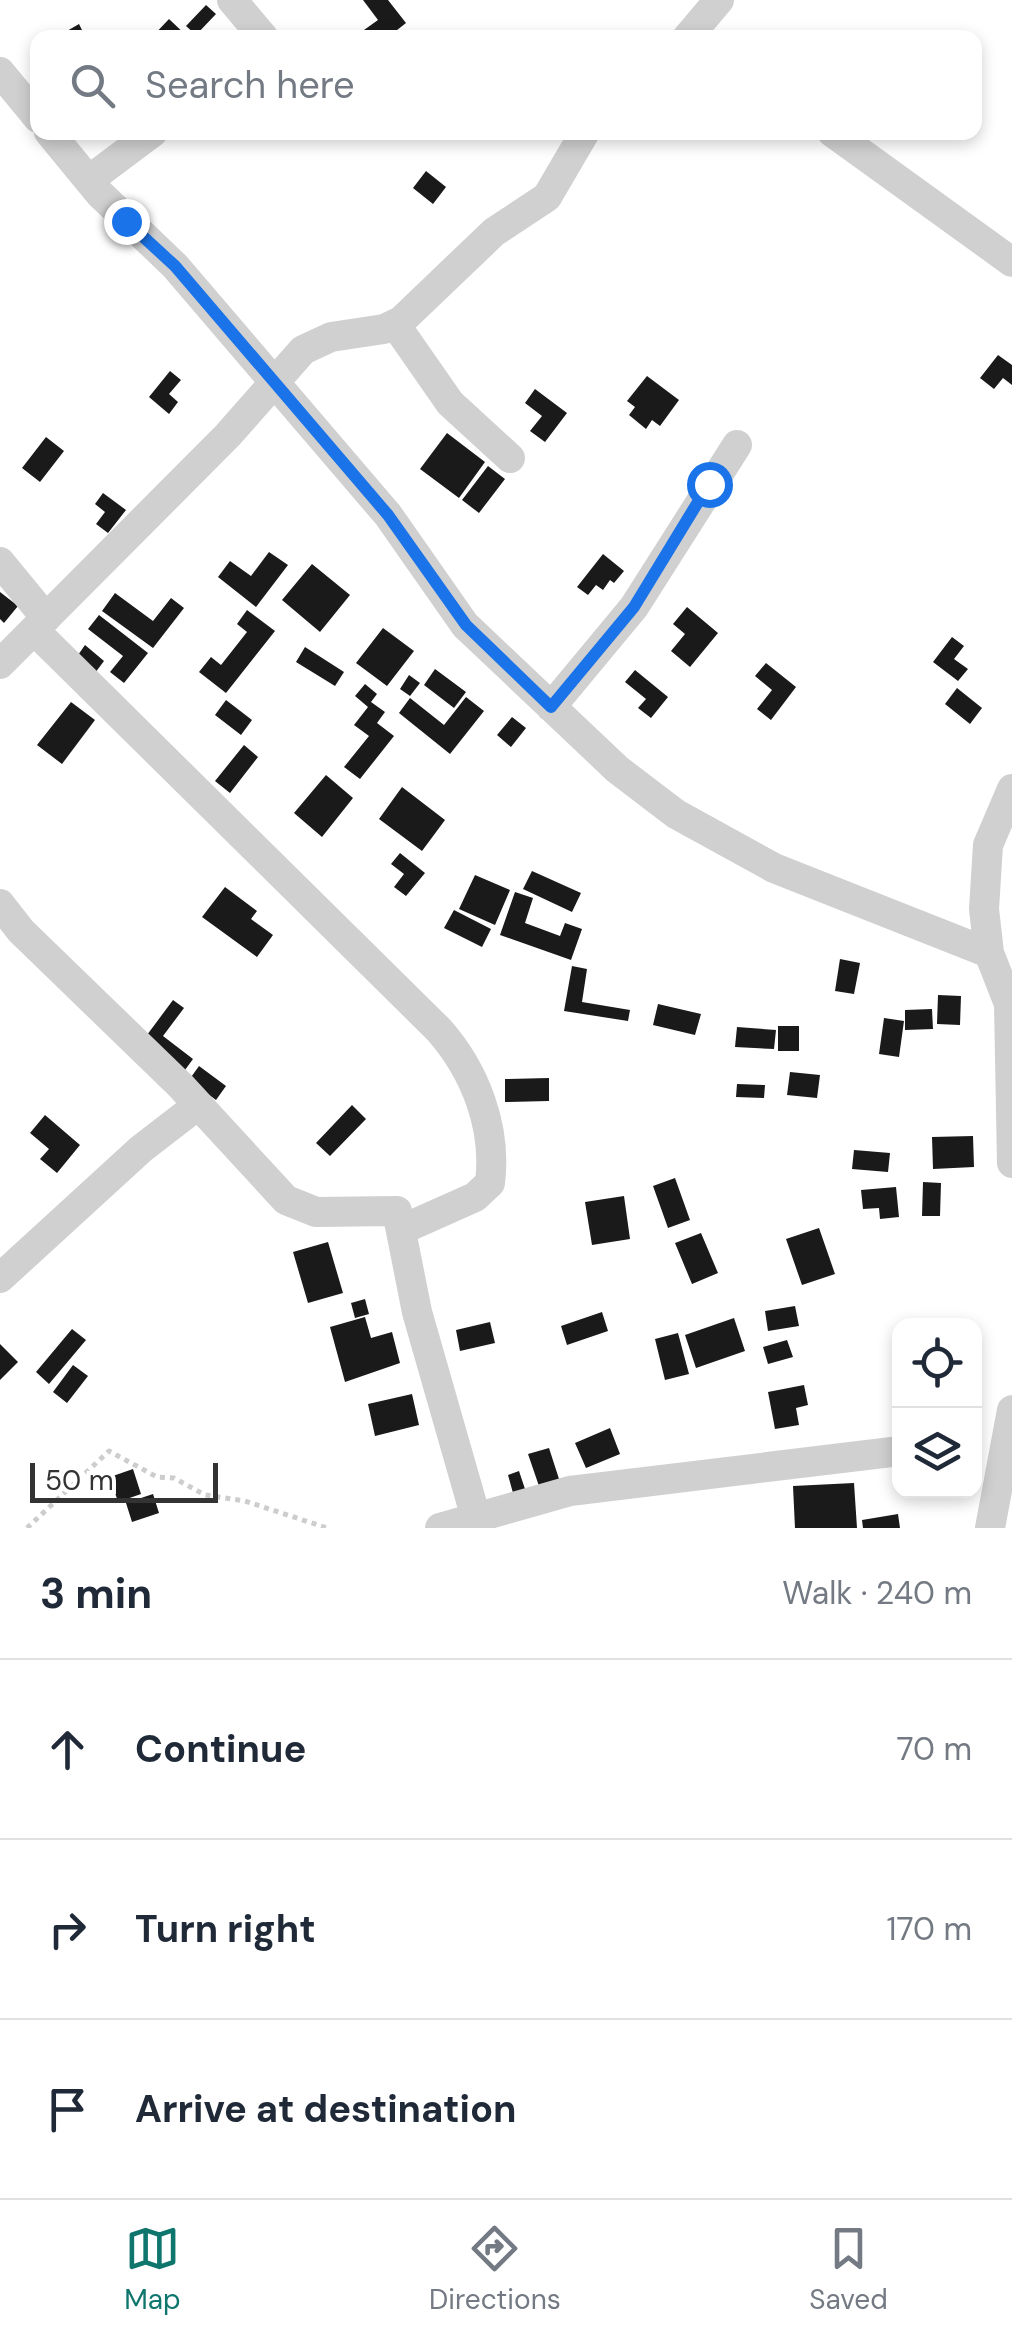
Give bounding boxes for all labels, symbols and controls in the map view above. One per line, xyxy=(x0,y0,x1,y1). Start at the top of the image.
search box xyxy=(30,30,982,140)
icon: search xyxy=(65,58,120,113)
text: Search here xyxy=(145,60,355,110)
route end xyxy=(104,199,150,245)
route start xyxy=(687,462,733,508)
map controls xyxy=(892,1318,982,1498)
button: locate xyxy=(892,1318,982,1408)
button: layers xyxy=(892,1408,982,1498)
scale bar xyxy=(30,1458,218,1502)
text: 50 m xyxy=(45,1462,114,1499)
text: 3 min xyxy=(40,1566,152,1621)
text: Walk · 240 m xyxy=(782,1572,972,1614)
icon: ahead xyxy=(40,1722,95,1777)
text: Continue xyxy=(135,1724,306,1774)
text: 70 m xyxy=(896,1728,972,1770)
icon: right xyxy=(40,1902,95,1957)
text: Turn right xyxy=(135,1904,316,1954)
text: 170 m xyxy=(886,1908,972,1950)
icon: arrive xyxy=(40,2082,95,2137)
text: Arrive at destination xyxy=(135,2084,517,2134)
tab: Map xyxy=(124,2221,181,2318)
tab: Directions xyxy=(429,2221,561,2318)
tab: Saved xyxy=(809,2221,888,2318)

